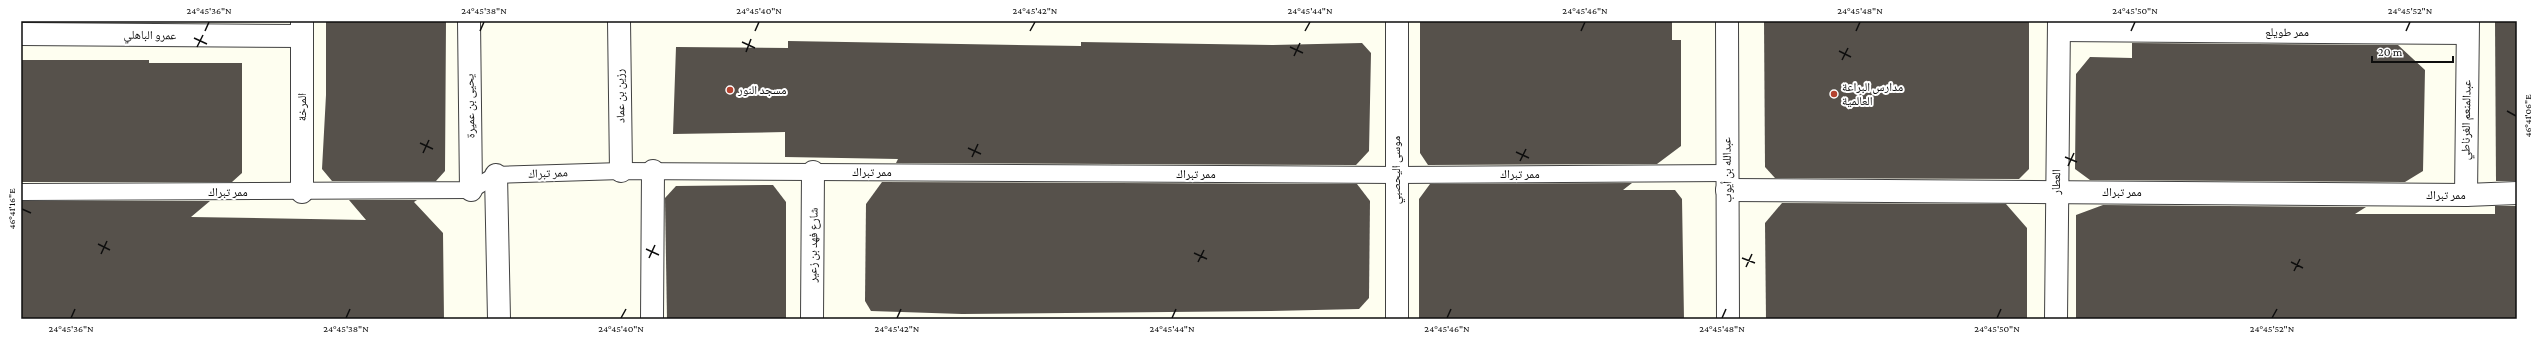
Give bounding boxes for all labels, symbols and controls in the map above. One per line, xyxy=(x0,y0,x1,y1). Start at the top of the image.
text: 24°45'36"N xyxy=(186,5,232,16)
text: 24°45'38"N xyxy=(461,5,507,16)
text: 24°45'40"N xyxy=(736,5,782,16)
text: 24°45'42"N xyxy=(1013,5,1058,16)
text: 24°45'44"N xyxy=(1287,5,1333,16)
text: 24°45'46"N xyxy=(1562,5,1608,16)
text: 24°45'48"N xyxy=(1837,5,1883,16)
text: 24°45'50"N xyxy=(2112,5,2158,16)
text: 24°45'52"N xyxy=(2388,5,2433,16)
street label: ممر طويلع xyxy=(2265,25,2309,39)
street label: عمرو الباهلي xyxy=(123,28,177,46)
scale bar xyxy=(2372,38,2453,64)
text: 20 m xyxy=(2378,45,2403,59)
street label: رزين بن عماد xyxy=(613,68,628,123)
street label: يحيى بن عميرة xyxy=(462,73,478,138)
place label: مدارس البراعة العالمية xyxy=(1842,80,1903,108)
street label: عبدالمنعم الغرناطي xyxy=(2458,80,2477,160)
place label: مسجد النور xyxy=(737,83,787,97)
marker: مسجد النور xyxy=(725,85,735,95)
marker: مدارس البراعة العالمية xyxy=(1829,89,1839,99)
street label: المرخة xyxy=(295,93,309,121)
text: 46°41'06"E xyxy=(2522,94,2533,138)
street label: موسى اليحصبي xyxy=(1389,136,1406,204)
street label: عبدالله بن أيوب xyxy=(1719,137,1735,203)
street label: ممر تبراك xyxy=(528,165,568,181)
street label: ممر تبراك xyxy=(852,165,892,179)
street label: ممر تبراك xyxy=(1176,167,1216,181)
street label: ممر تبراك xyxy=(1500,167,1540,181)
street label: العطار xyxy=(2049,169,2063,196)
street label: ممر تبراك xyxy=(208,185,248,199)
street label: ممر تبراك xyxy=(2102,185,2142,199)
text: 46°41'16"E xyxy=(6,188,17,230)
street label: ممر تبراك xyxy=(2426,188,2466,202)
street label: شارع فهد بن زعير xyxy=(805,207,822,284)
text: 24°45'36"N xyxy=(48,323,94,334)
text: 24°45'38"N xyxy=(323,323,369,334)
text: 24°45'40"N xyxy=(598,323,644,334)
text: 24°45'42"N xyxy=(875,323,920,334)
text: 24°45'44"N xyxy=(1149,323,1195,334)
text: 24°45'46"N xyxy=(1424,323,1470,334)
text: 24°45'48"N xyxy=(1699,323,1745,334)
text: 24°45'50"N xyxy=(1974,323,2020,334)
text: 24°45'52"N xyxy=(2250,323,2295,334)

